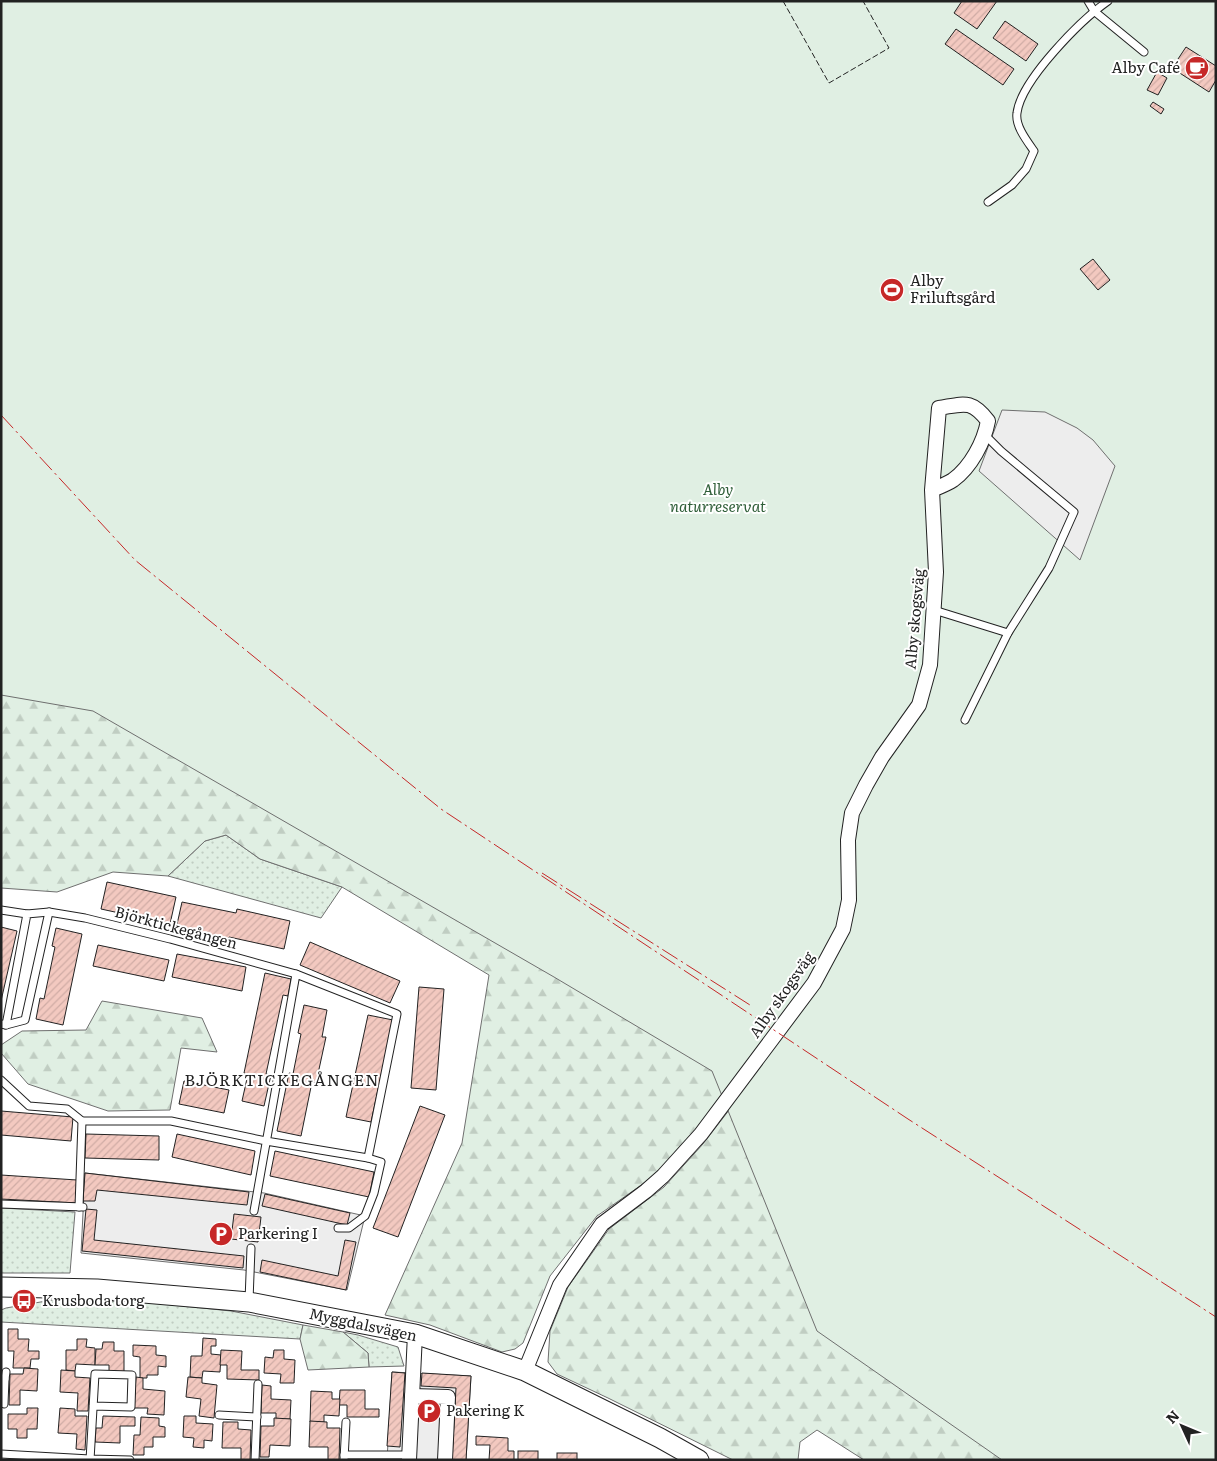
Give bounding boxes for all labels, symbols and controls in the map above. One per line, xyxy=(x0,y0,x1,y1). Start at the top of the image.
place label: Alby Café xyxy=(1112,55,1180,78)
cafe icon: Alby Café xyxy=(1184,55,1210,81)
place label: Alby Friluftsgård xyxy=(910,268,995,308)
sports icon: Alby Friluftsgård xyxy=(879,277,905,303)
park label: Alby naturreservat xyxy=(670,477,766,517)
street label: Alby skogsväg xyxy=(898,567,929,670)
street label: Björktickegången xyxy=(113,899,240,954)
street label: Alby skogsväg xyxy=(742,946,820,1042)
district label: BJÖRKTICKEGÅNGEN xyxy=(184,1067,380,1091)
parking icon: Parkering I xyxy=(208,1221,234,1247)
place label: Parkering I xyxy=(238,1221,318,1244)
bus stop icon: Krusboda torg xyxy=(11,1288,37,1314)
place label: Krusboda torg xyxy=(42,1288,145,1311)
street label: Myggdalsvägen xyxy=(307,1301,420,1346)
parking icon: Pakering K xyxy=(416,1398,442,1424)
place label: Pakering K xyxy=(446,1398,525,1421)
north arrow xyxy=(1157,1401,1207,1451)
text: N xyxy=(1161,1405,1183,1427)

